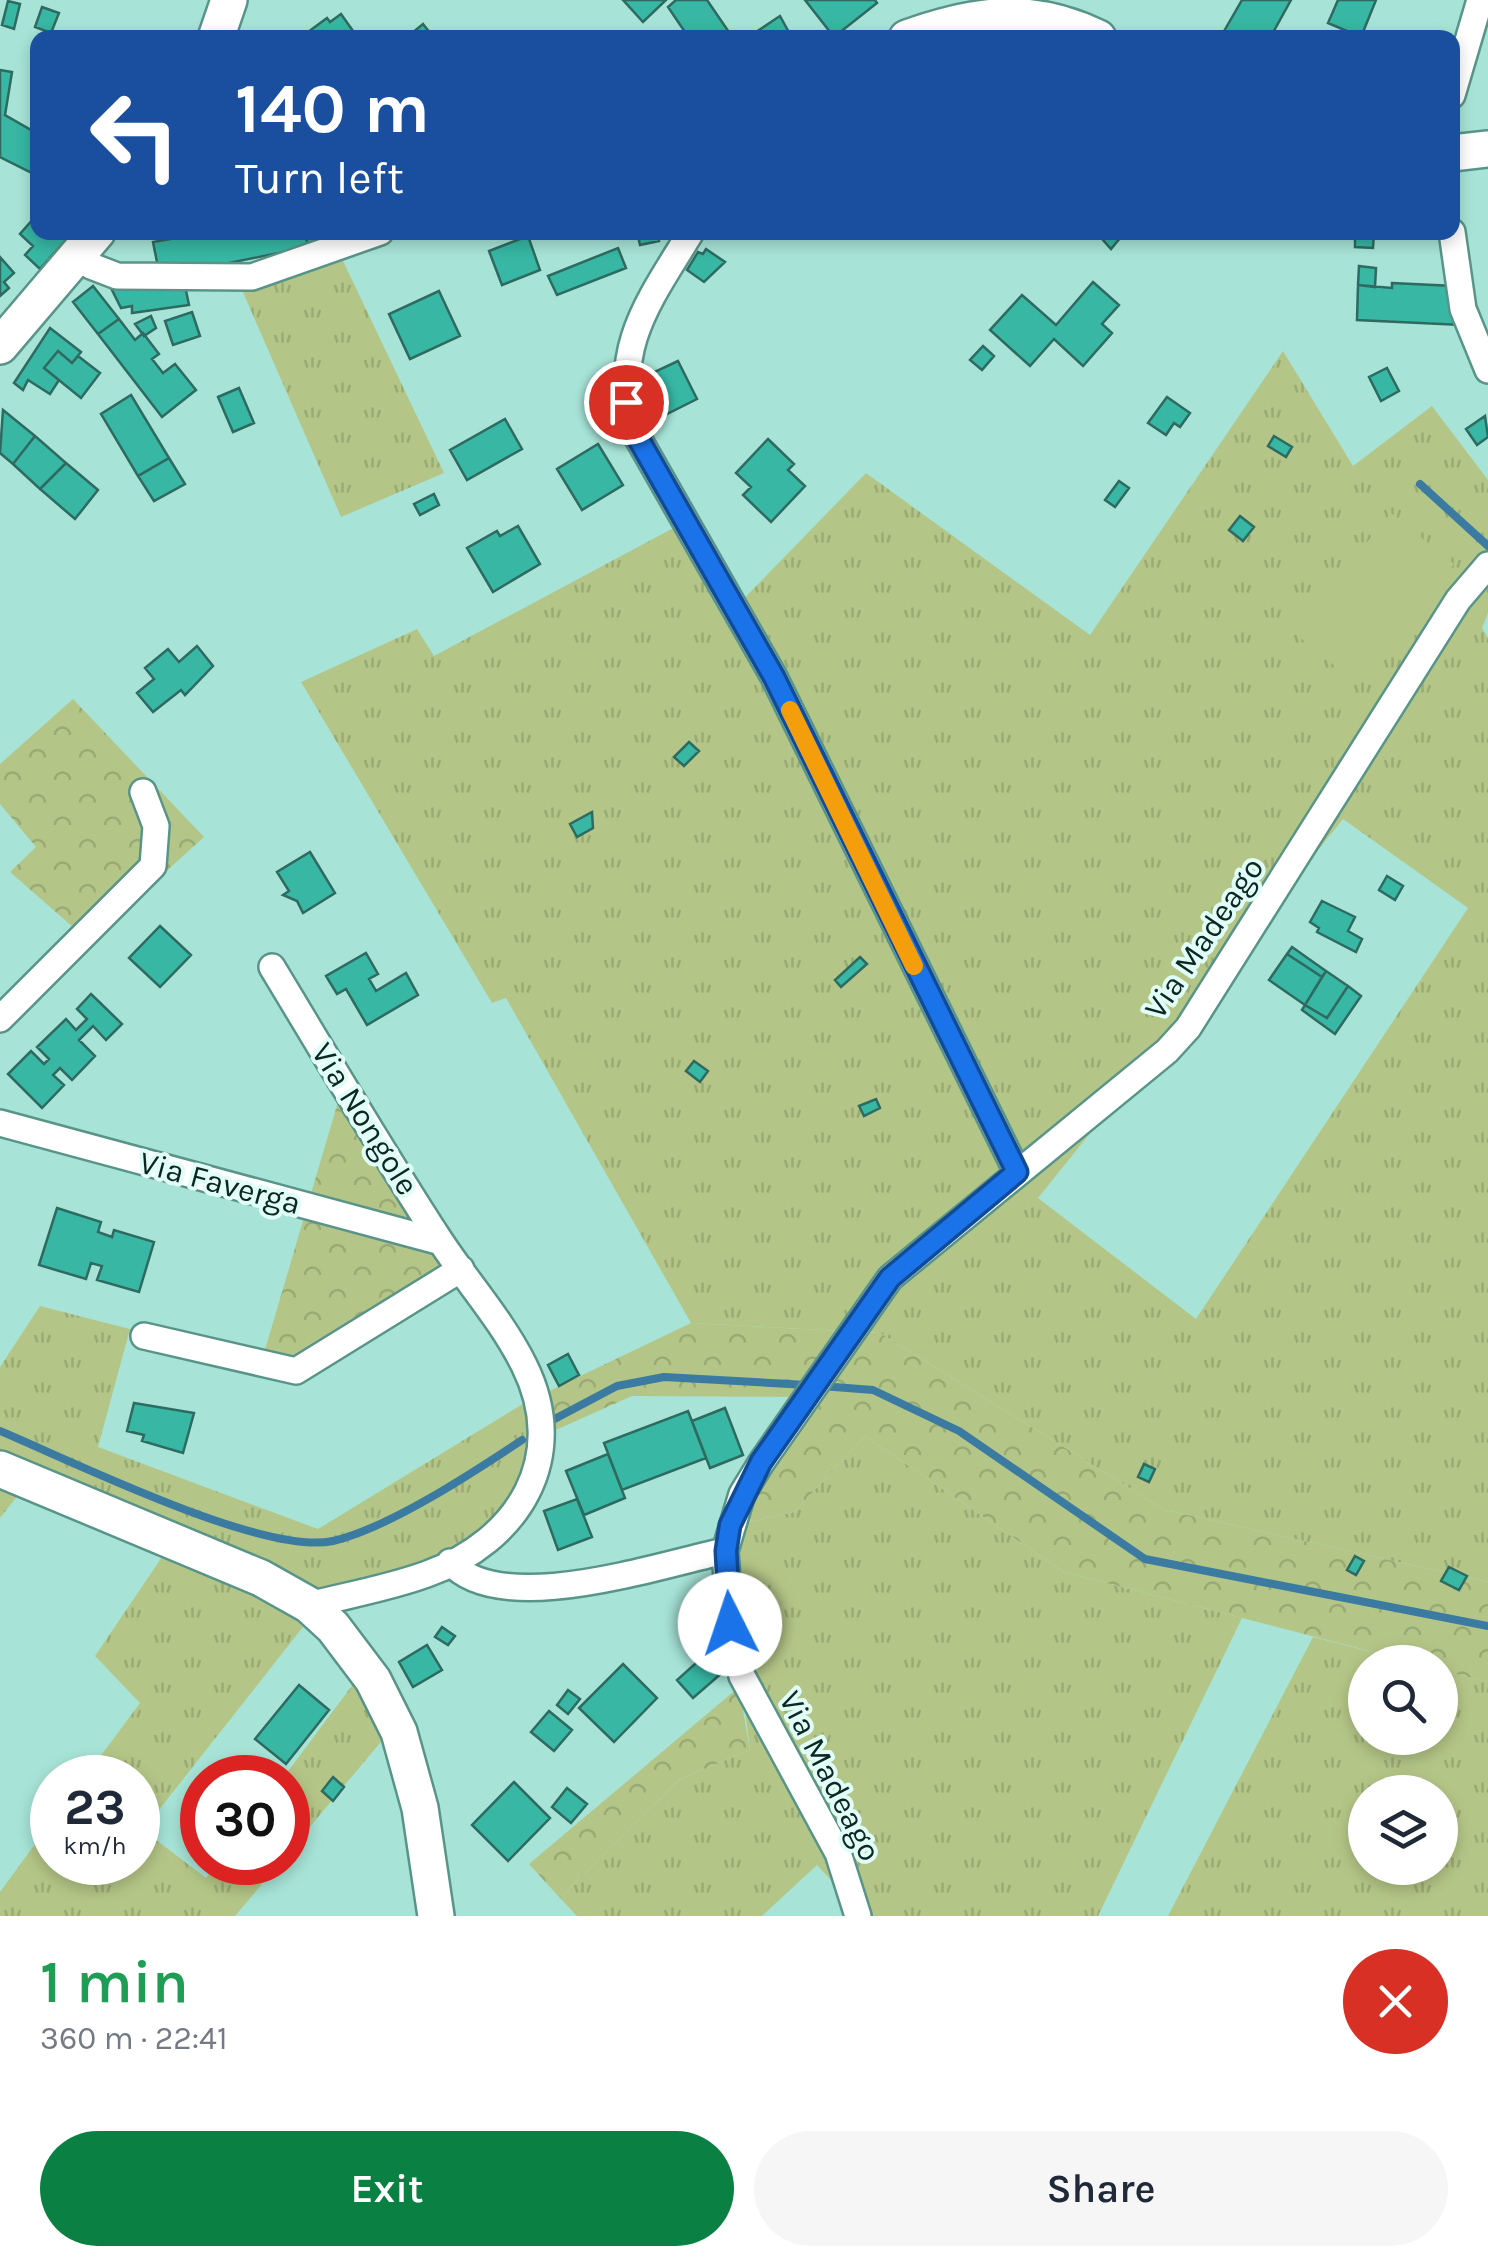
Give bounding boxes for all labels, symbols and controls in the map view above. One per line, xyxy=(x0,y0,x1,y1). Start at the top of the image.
text: 140 m xyxy=(235,68,430,150)
icon: left xyxy=(70,70,200,200)
text: Turn left xyxy=(235,152,404,204)
pin xyxy=(584,360,669,445)
icon: arrive xyxy=(599,375,654,430)
street label: Via Madeago xyxy=(1137,851,1271,1025)
street label: Via Nongole xyxy=(304,1036,426,1202)
street label: Via Faverga xyxy=(135,1144,305,1222)
position arrow xyxy=(678,1572,782,1676)
map controls xyxy=(1348,1645,1458,1885)
button: search xyxy=(1348,1645,1458,1755)
street label: Via Madeago xyxy=(771,1685,889,1867)
speed limit sign: 30 xyxy=(180,1755,310,1885)
button: layers xyxy=(1348,1775,1458,1885)
text: 23 xyxy=(64,1778,126,1837)
text: km/h xyxy=(63,1831,127,1860)
text: 1 min xyxy=(40,1947,189,2017)
button: close xyxy=(1343,1949,1448,2054)
text: 360 m · 22:41 xyxy=(40,2020,228,2057)
button: Exit xyxy=(40,2131,734,2246)
button: Share xyxy=(754,2131,1448,2246)

